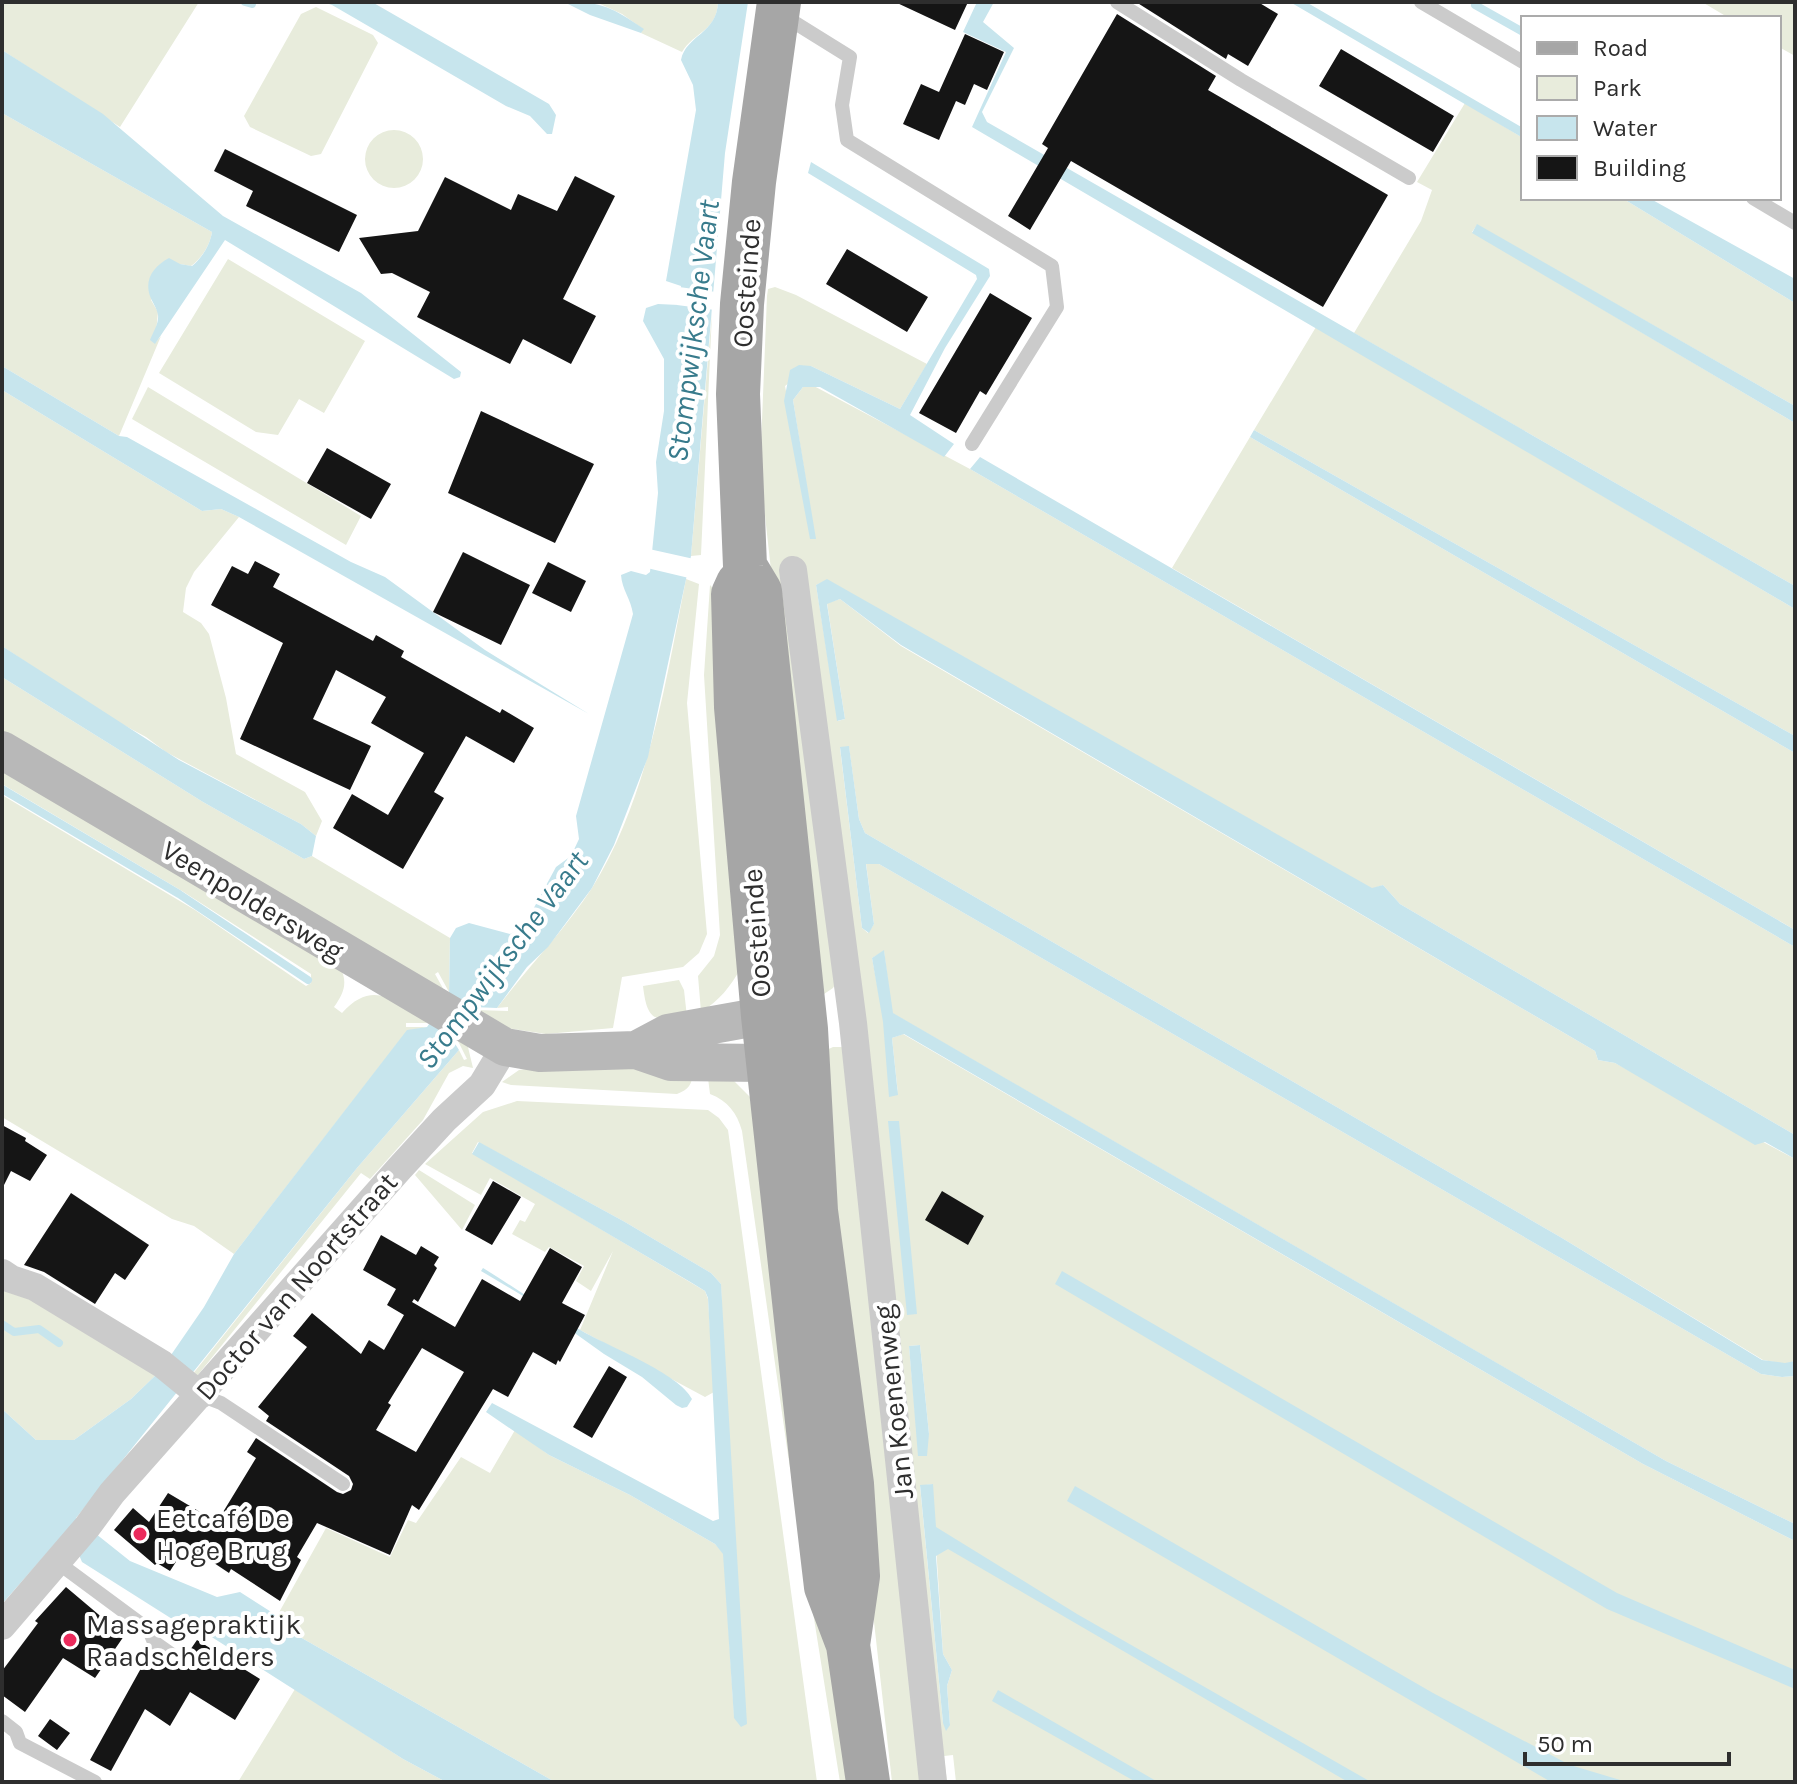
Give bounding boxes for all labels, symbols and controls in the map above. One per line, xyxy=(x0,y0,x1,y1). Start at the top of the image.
legend xyxy=(1521,16,1781,200)
text: Road xyxy=(1593,34,1648,62)
text: Park xyxy=(1593,74,1642,102)
text: Water xyxy=(1593,114,1657,142)
text: Building xyxy=(1593,154,1686,182)
water label: Stompwijksche Vaart xyxy=(659,197,727,464)
street label: Oosteinde xyxy=(726,217,767,349)
street label: Veenpoldersweg xyxy=(156,833,350,968)
water label: Stompwijksche Vaart xyxy=(408,843,596,1076)
street label: Oosteinde xyxy=(736,867,777,999)
street label: Doctor van Noortstraat xyxy=(188,1166,404,1407)
street label: Jan Koenenweg xyxy=(867,1303,920,1501)
place label: Eetcafé De Hoge Brug xyxy=(156,1502,290,1567)
marker: Eetcafé De Hoge Brug xyxy=(131,1525,149,1543)
place label: Massagepraktijk Raadschelders xyxy=(86,1608,301,1673)
marker: Massagepraktijk Raadschelders xyxy=(61,1631,79,1649)
scale bar xyxy=(1525,1716,1729,1766)
text: 50 m xyxy=(1537,1730,1593,1758)

